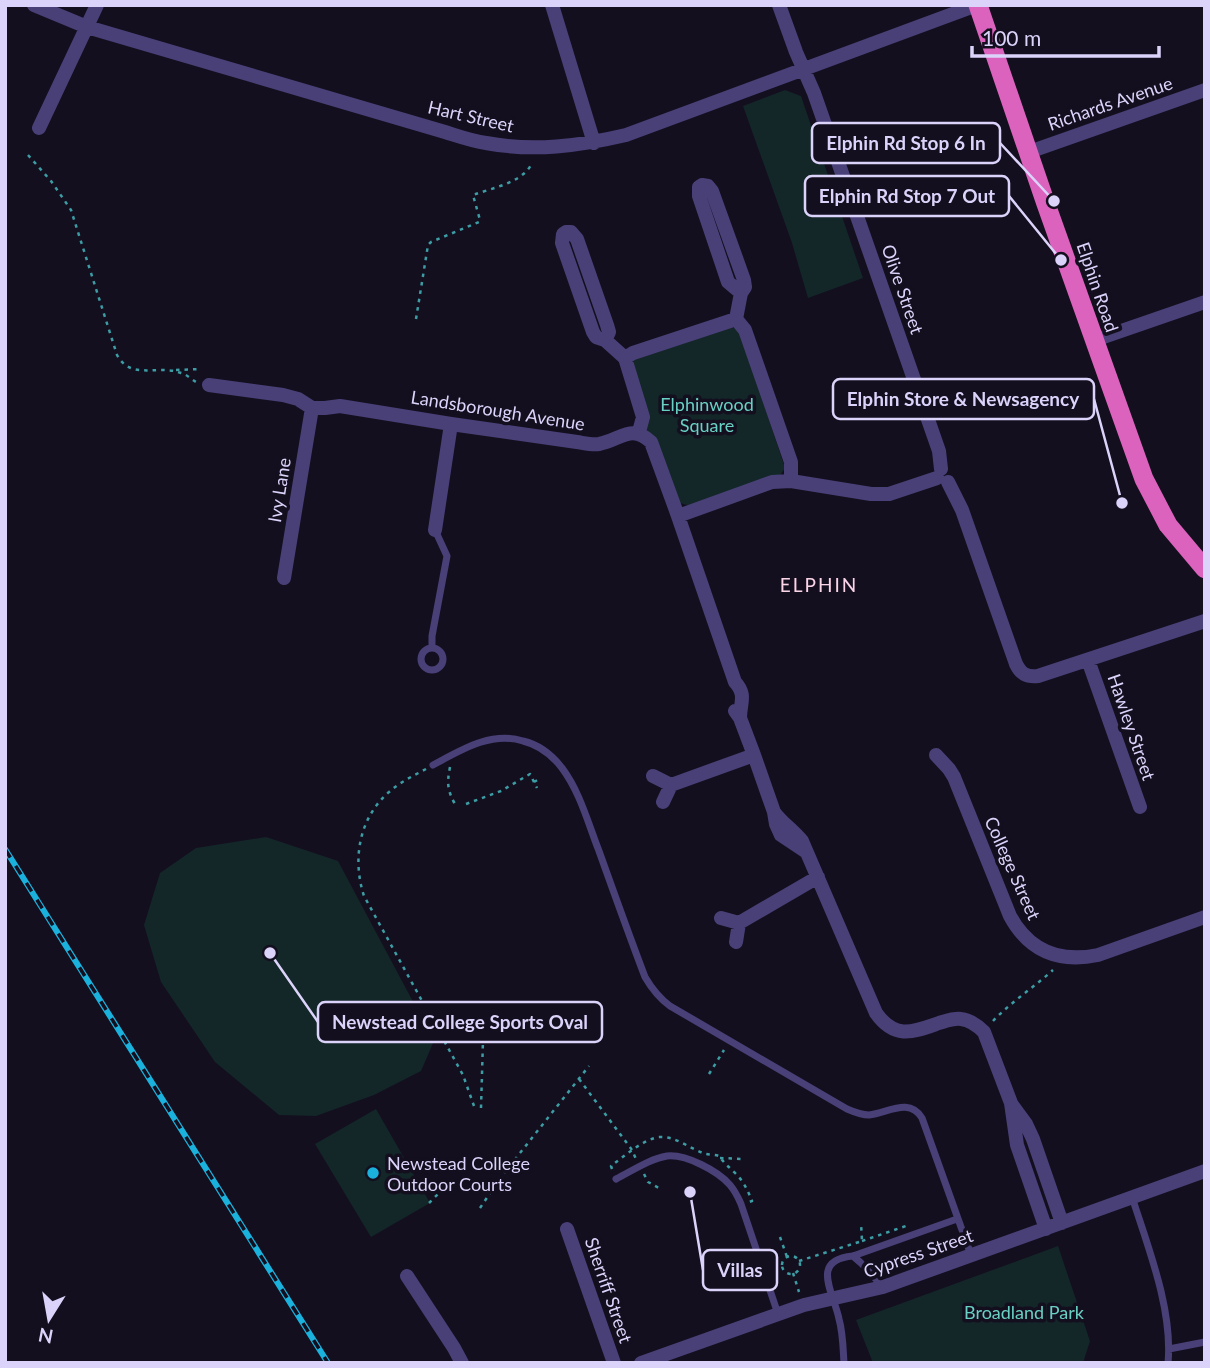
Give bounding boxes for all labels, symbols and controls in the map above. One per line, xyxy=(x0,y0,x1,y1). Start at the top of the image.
scale bar xyxy=(972,14,1159,58)
text: 100 m xyxy=(982,25,1041,50)
street label: Richards Avenue xyxy=(1045,71,1175,135)
street label: Hart Street xyxy=(426,95,517,137)
callout: Elphin Rd Stop 6 In xyxy=(812,123,1000,163)
text: Elphin Rd Stop 6 In xyxy=(826,131,986,154)
callout: Elphin Rd Stop 7 Out xyxy=(805,176,1009,216)
text: Elphin Rd Stop 7 Out xyxy=(819,184,995,207)
street label: Elphin Road xyxy=(1072,239,1124,335)
street label: Olive Street xyxy=(877,241,929,337)
callout: Elphin Store & Newsagency xyxy=(833,379,1094,419)
street label: Landsborough Avenue xyxy=(409,385,587,435)
text: Elphin Store & Newsagency xyxy=(847,387,1080,410)
park label: Elphinwood Square xyxy=(660,393,754,436)
street label: Ivy Lane xyxy=(263,456,295,524)
district label: ELPHIN xyxy=(780,573,858,596)
street label: Hawley Street xyxy=(1104,671,1161,784)
street label: College Street xyxy=(980,813,1046,924)
callout: Newstead College Sports Oval xyxy=(318,1002,602,1042)
text: Newstead College Sports Oval xyxy=(332,1010,588,1033)
place label: Newstead College Outdoor Courts xyxy=(387,1152,530,1195)
marker: Newstead College Outdoor Courts xyxy=(365,1165,381,1181)
street label: Cypress Street xyxy=(860,1224,976,1282)
street label: Sherriff Street xyxy=(581,1234,638,1346)
callout: Villas xyxy=(703,1250,777,1290)
text: Villas xyxy=(716,1258,763,1281)
north arrow xyxy=(14,1284,84,1354)
park label: Broadland Park xyxy=(964,1301,1085,1323)
text: N xyxy=(36,1323,55,1349)

